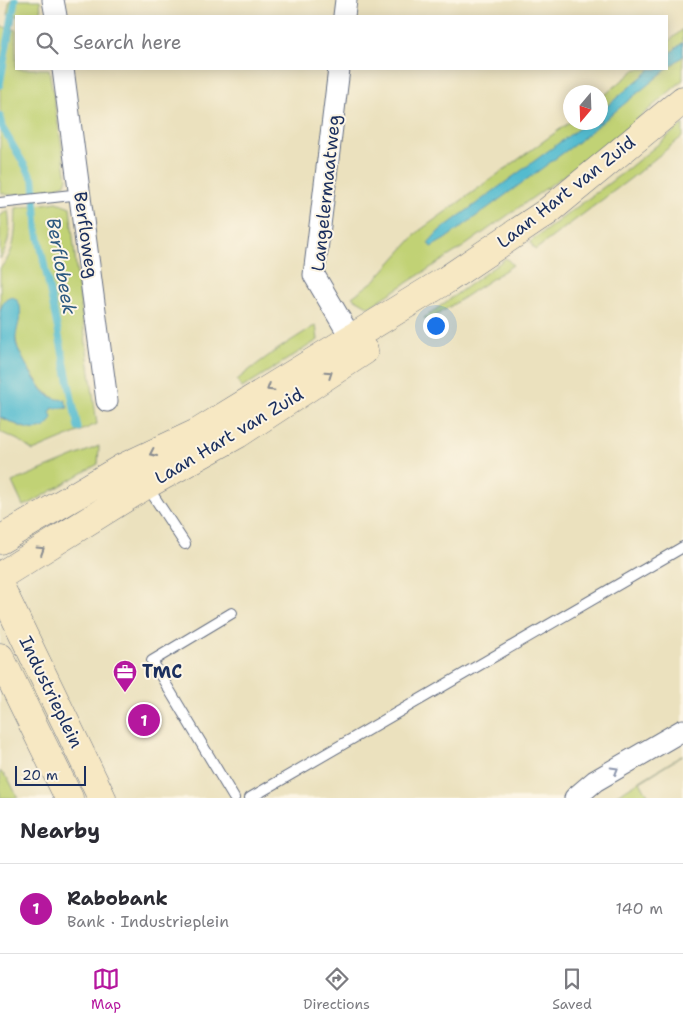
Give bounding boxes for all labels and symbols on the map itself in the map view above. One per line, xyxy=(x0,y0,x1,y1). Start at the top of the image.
north arrow xyxy=(563,85,608,130)
street label: Langelermaatweg xyxy=(306,113,346,273)
street label: Laan Hart van Zuid xyxy=(492,130,640,254)
street label: Berfloweg xyxy=(68,190,104,280)
water label: Berflobeek xyxy=(41,216,82,317)
your location xyxy=(423,313,449,339)
one-way arrow xyxy=(324,371,333,380)
one-way arrow xyxy=(267,381,276,391)
street label: Laan Hart van Zuid xyxy=(150,382,308,490)
one-way arrow xyxy=(149,447,158,457)
one-way arrow xyxy=(36,547,45,556)
street label: Industrieplein xyxy=(13,632,89,752)
office icon: TMC xyxy=(112,659,138,693)
place label: TMC xyxy=(142,660,182,684)
pin: 1 xyxy=(128,701,160,739)
scale bar xyxy=(15,763,86,786)
one-way arrow xyxy=(609,766,618,776)

